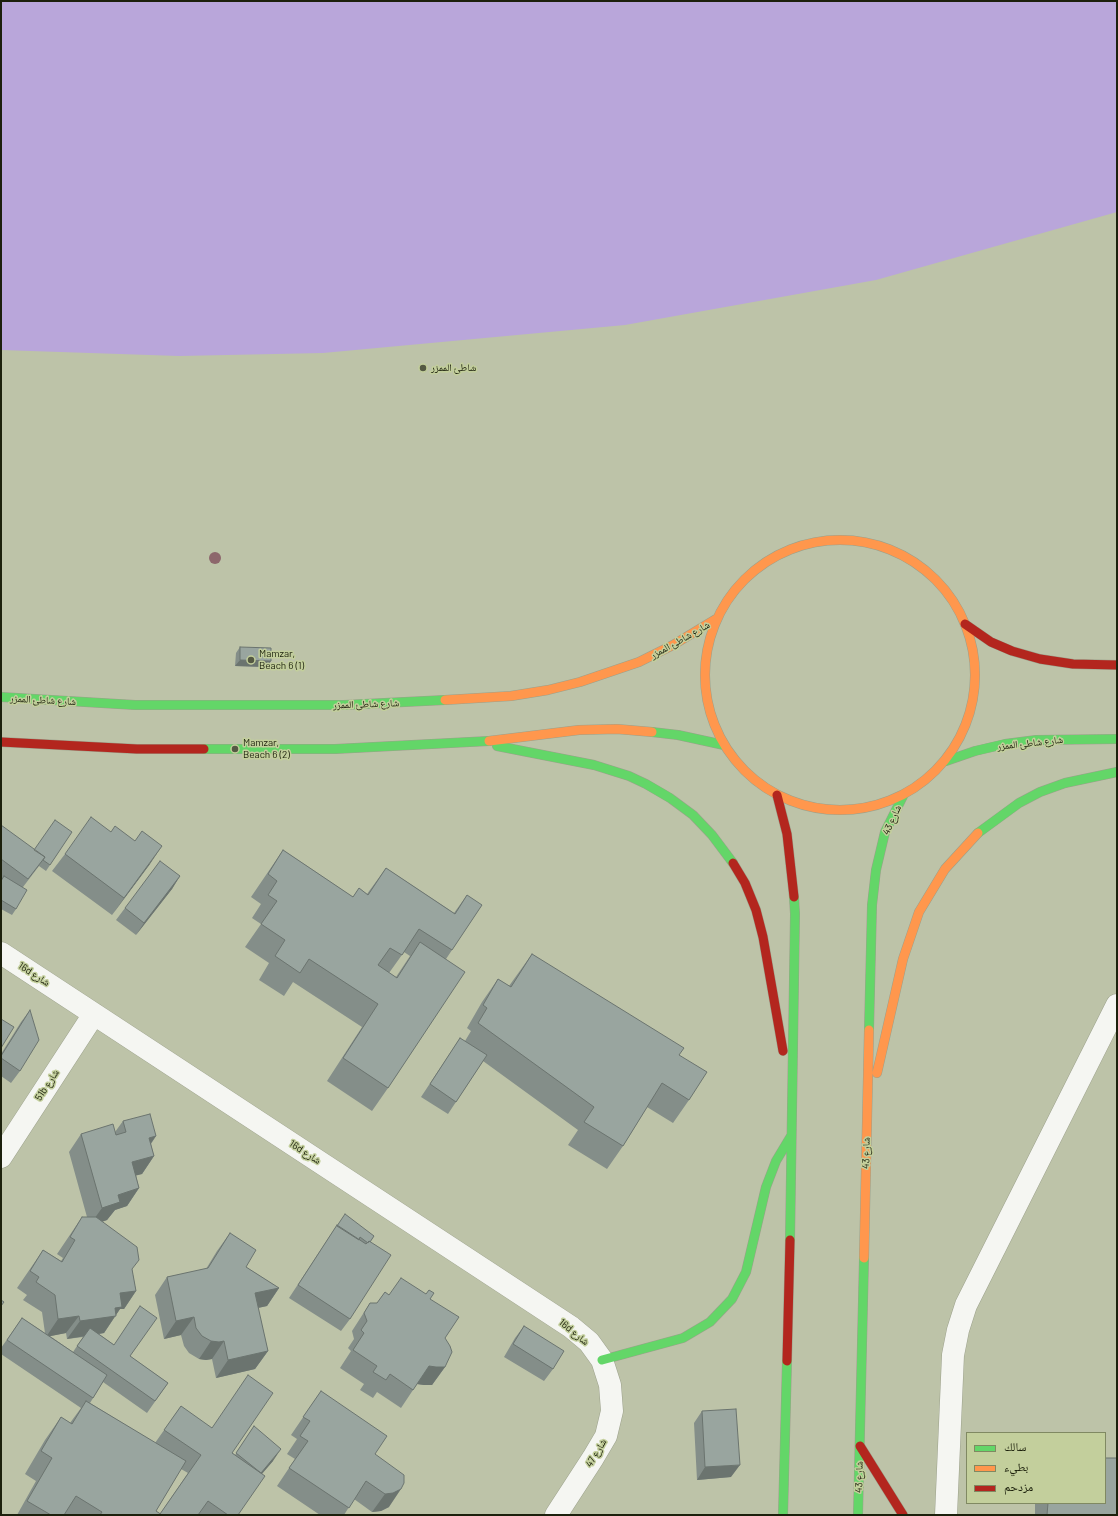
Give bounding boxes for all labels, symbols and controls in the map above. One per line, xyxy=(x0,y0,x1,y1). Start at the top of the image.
place label: شاطئ الممزر xyxy=(431,362,476,374)
marker: شاطئ الممزر xyxy=(418,363,428,373)
street label: شارع شاطئ الممزر xyxy=(648,619,712,661)
place label: Mamzar, Beach 6 (1) xyxy=(259,648,304,672)
marker: Mamzar, Beach 6 (1) xyxy=(246,655,256,665)
street label: شارع شاطئ الممزر xyxy=(10,692,76,708)
street label: شارع شاطئ الممزر xyxy=(333,697,399,711)
street label: شارع شاطئ الممزر xyxy=(996,734,1064,752)
place label: Mamzar, Beach 6 (2) xyxy=(243,737,290,760)
marker: Mamzar, Beach 6 (2) xyxy=(230,744,240,754)
street label: شارع 43 xyxy=(880,803,904,837)
street label: 16d شارع xyxy=(16,959,52,989)
street label: 51b شارع xyxy=(32,1067,62,1103)
street label: 16d شارع xyxy=(287,1137,323,1167)
street label: شارع 43 xyxy=(860,1137,872,1169)
street label: 16d شارع xyxy=(557,1316,591,1348)
legend xyxy=(966,1432,1106,1504)
street label: شارع 47 xyxy=(583,1437,609,1469)
text: سالك xyxy=(1004,1439,1026,1453)
text: بطيء xyxy=(1004,1459,1028,1473)
street label: شارع 43 xyxy=(853,1461,865,1493)
text: مزدحم xyxy=(1004,1479,1033,1493)

